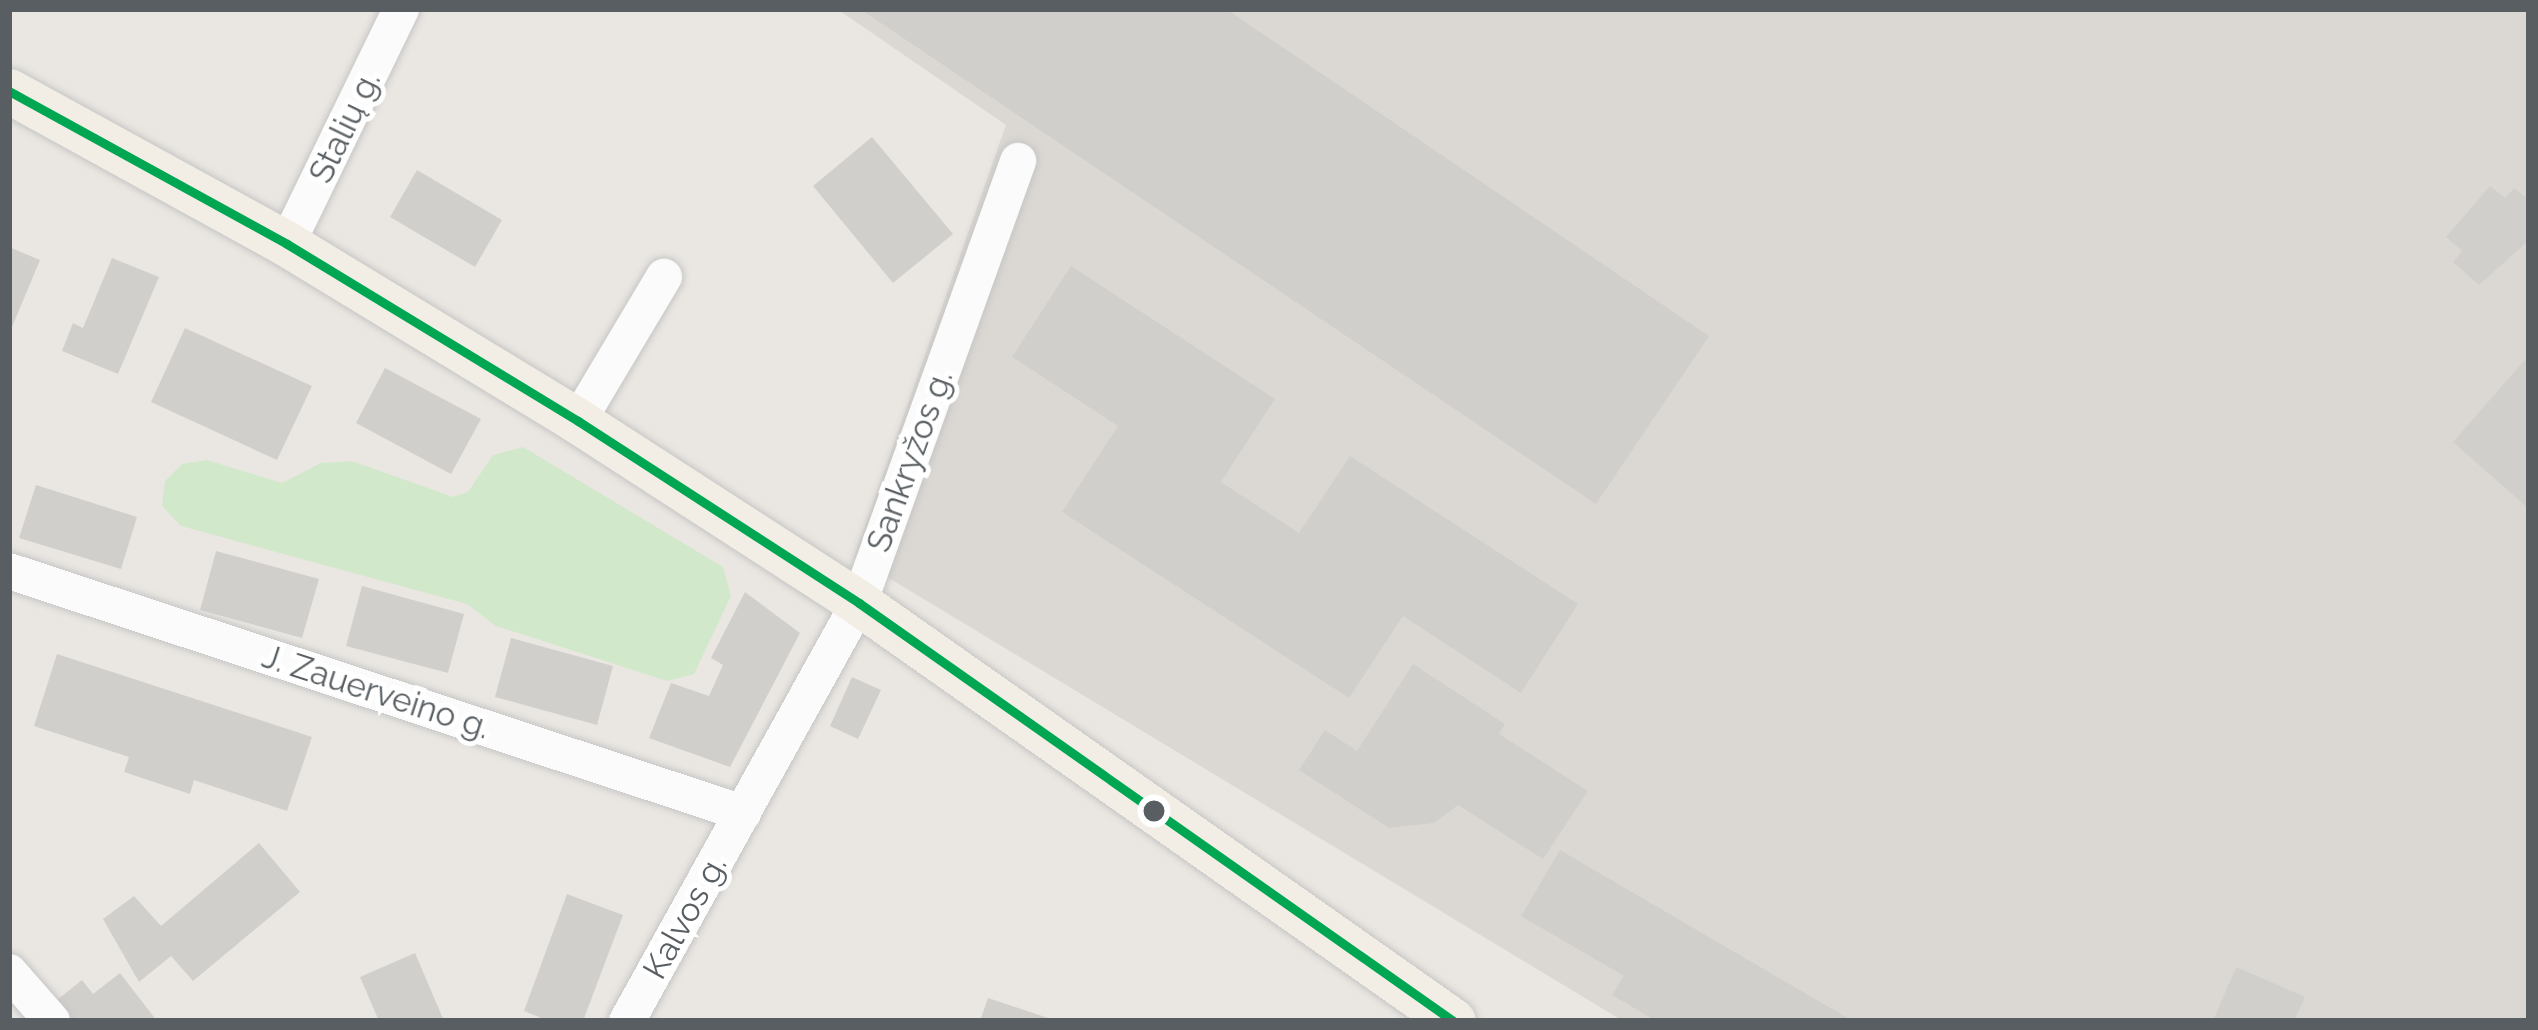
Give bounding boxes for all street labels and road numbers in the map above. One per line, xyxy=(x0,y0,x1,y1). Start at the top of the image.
street label: Stalių g. xyxy=(301,65,389,189)
street label: Sankryžos g. xyxy=(859,365,961,557)
street label: J. Zauerveino g. xyxy=(257,637,495,747)
street label: Kalvos g. xyxy=(635,848,735,986)

